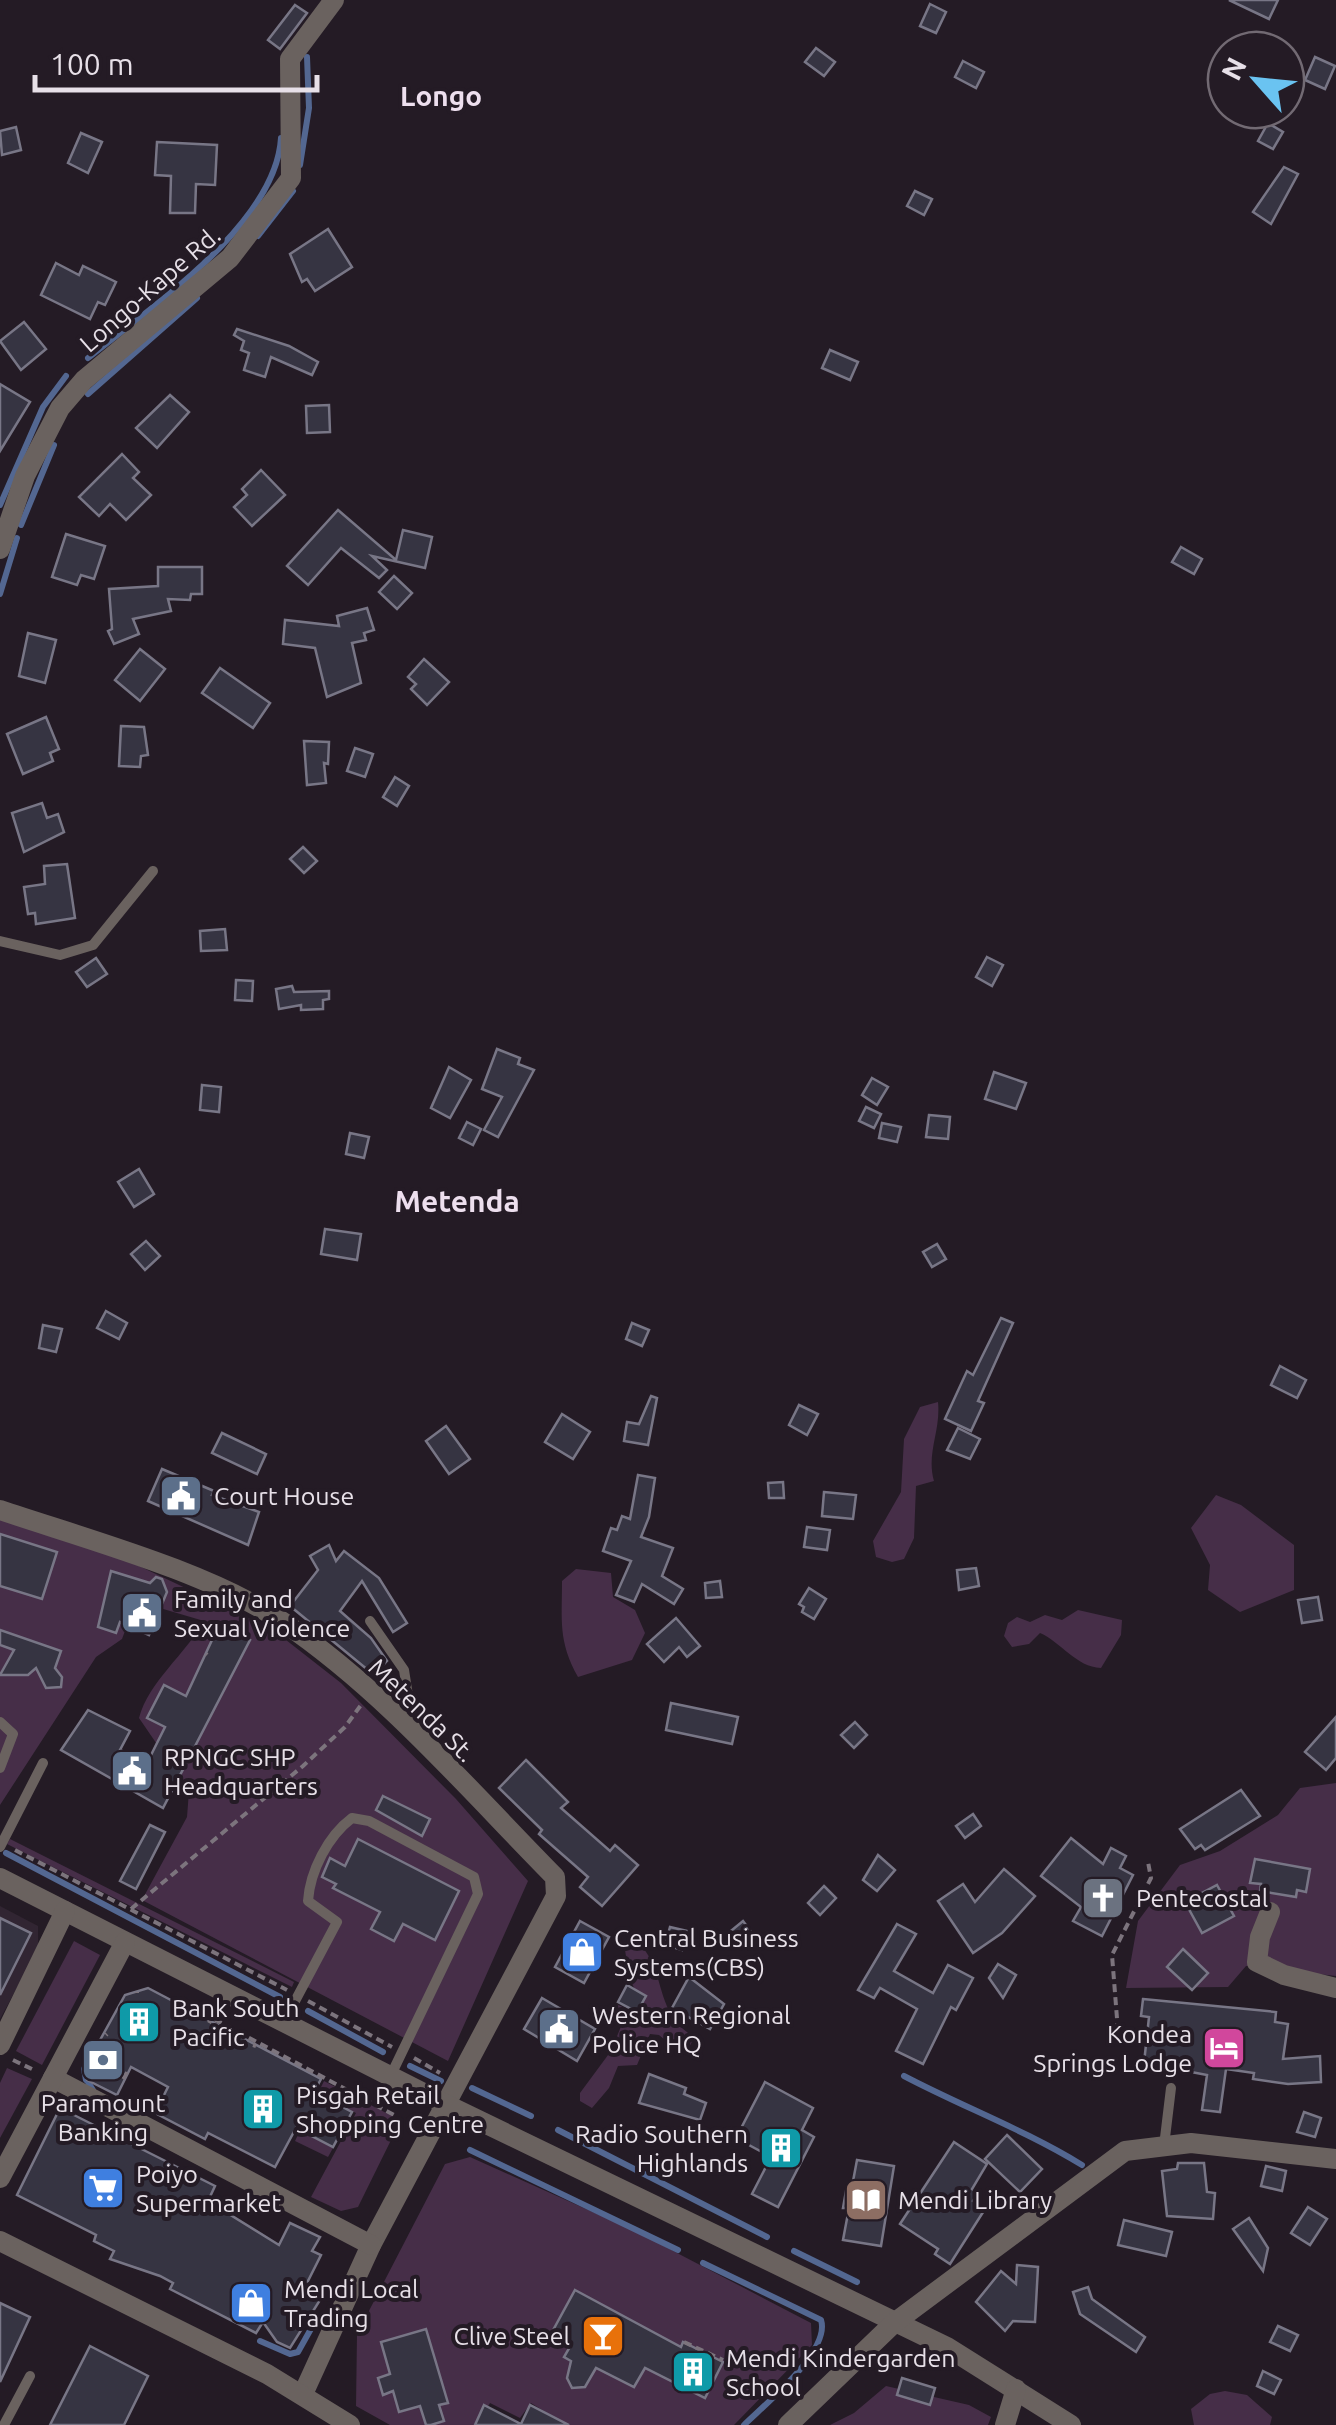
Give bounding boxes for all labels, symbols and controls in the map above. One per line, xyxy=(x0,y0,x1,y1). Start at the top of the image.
scale bar xyxy=(35,30,318,92)
north arrow xyxy=(1206,30,1306,130)
text: 100 m xyxy=(50,47,134,81)
text: N xyxy=(1215,52,1252,85)
district label: Longo xyxy=(400,80,482,111)
street label: Longo-Kape Rd. xyxy=(74,221,226,357)
district label: Metenda xyxy=(394,1184,520,1218)
public building icon: Court House xyxy=(158,1473,204,1519)
place label: Court House xyxy=(214,1482,354,1510)
place label: Family and Sexual Violence xyxy=(174,1585,350,1642)
public building icon: Family and Sexual Violence xyxy=(119,1590,165,1636)
street label: Metenda St. xyxy=(363,1653,481,1767)
place label: RPNGC SHP Headquarters xyxy=(164,1743,318,1800)
public building icon: RPNGC SHP Headquarters xyxy=(109,1748,155,1794)
church icon: Pentecostal xyxy=(1080,1875,1126,1921)
place label: Pentecostal xyxy=(1136,1884,1268,1912)
place label: Central Business Systems(CBS) xyxy=(614,1924,799,1981)
shop icon: Central Business Systems(CBS) xyxy=(559,1929,605,1975)
place label: Bank South Pacific xyxy=(172,1994,299,2051)
building icon: Bank South Pacific xyxy=(116,1999,162,2045)
place label: Western Regional Police HQ xyxy=(592,2001,791,2058)
public building icon: Western Regional Police HQ xyxy=(536,2006,582,2052)
place label: Kondea Springs Lodge xyxy=(1033,2020,1192,2077)
hotel icon: Kondea Springs Lodge xyxy=(1201,2025,1247,2071)
bank icon: Paramount Banking xyxy=(80,2037,126,2083)
place label: Pisgah Retail Shopping Centre xyxy=(296,2081,484,2138)
building icon: Pisgah Retail Shopping Centre xyxy=(240,2086,286,2132)
place label: Paramount Banking xyxy=(41,2089,165,2146)
place label: Radio Southern Highlands xyxy=(575,2120,748,2177)
building icon: Radio Southern Highlands xyxy=(758,2125,804,2171)
place label: Poiyo Supermarket xyxy=(136,2160,281,2217)
supermarket icon: Poiyo Supermarket xyxy=(80,2165,126,2211)
library icon: Mendi Library xyxy=(843,2177,889,2223)
place label: Mendi Library xyxy=(898,2186,1052,2214)
place label: Mendi Local Trading xyxy=(284,2275,419,2332)
shop icon: Mendi Local Trading xyxy=(228,2280,274,2326)
bar icon: Clive Steel xyxy=(580,2313,626,2359)
place label: Clive Steel xyxy=(453,2322,570,2350)
place label: Mendi Kindergarden School xyxy=(726,2344,956,2401)
building icon: Mendi Kindergarden School xyxy=(670,2349,716,2395)

